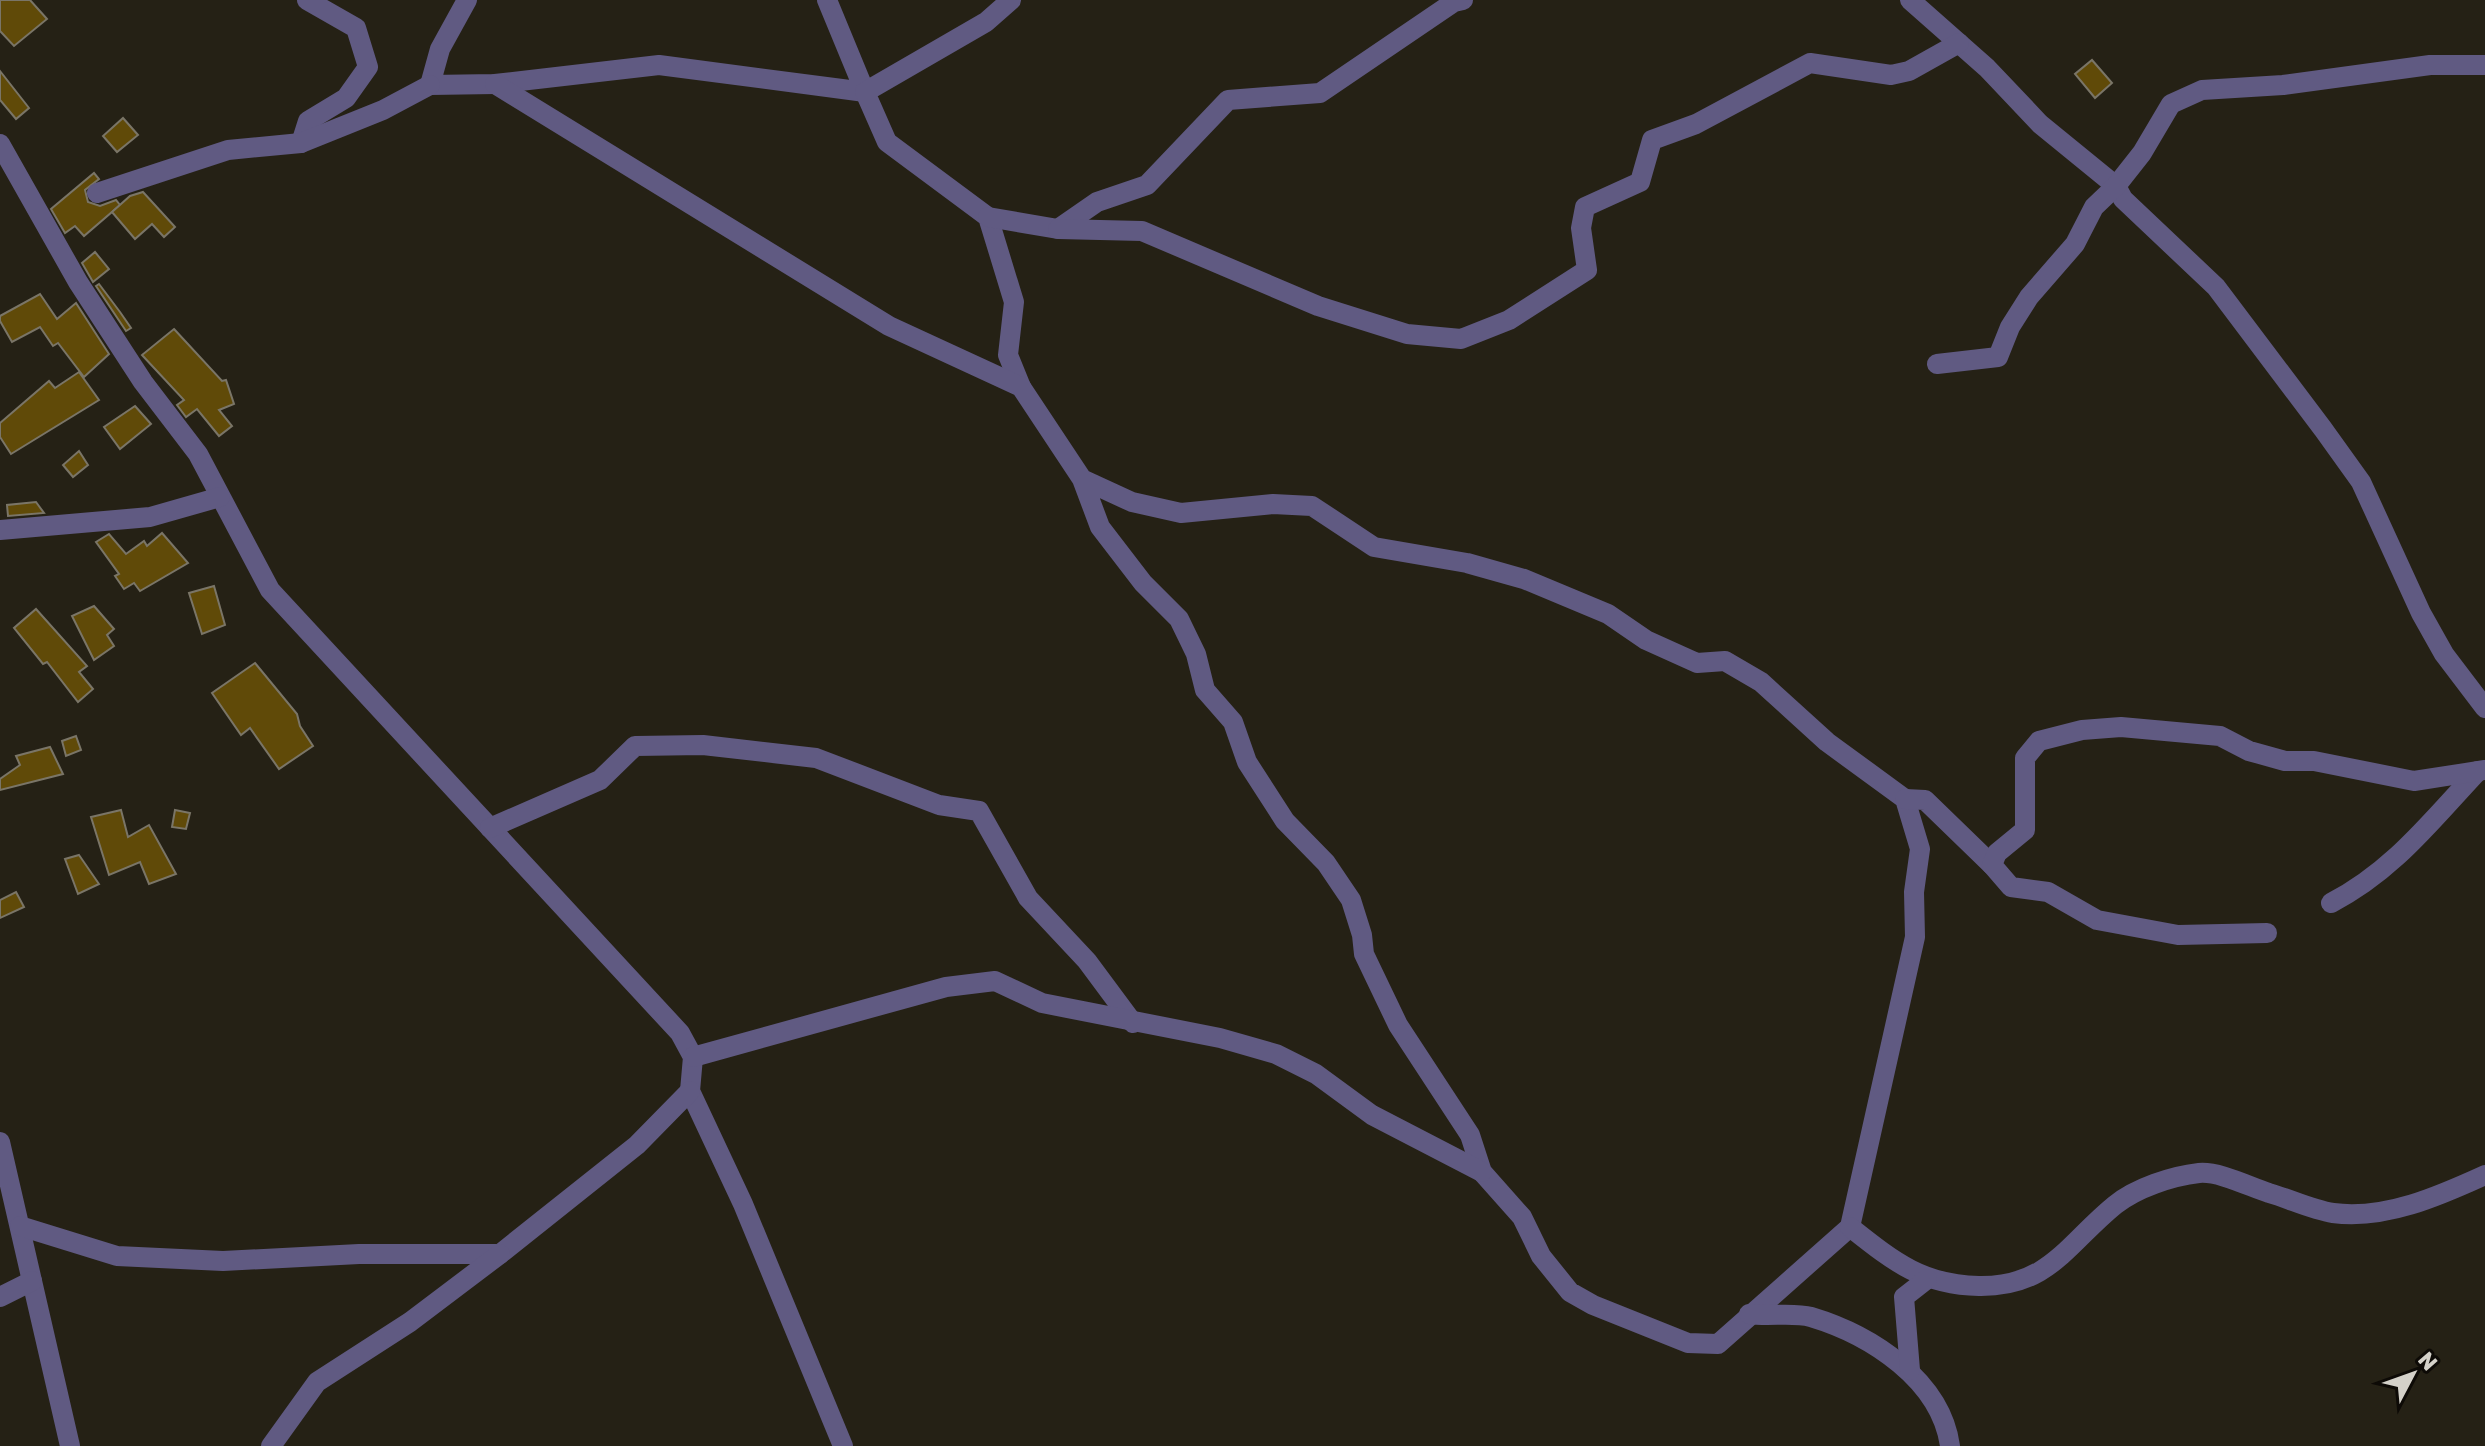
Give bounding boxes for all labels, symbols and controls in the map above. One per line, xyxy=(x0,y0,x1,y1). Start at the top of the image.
north arrow xyxy=(2373,1334,2453,1414)
text: N xyxy=(2412,1346,2443,1376)

